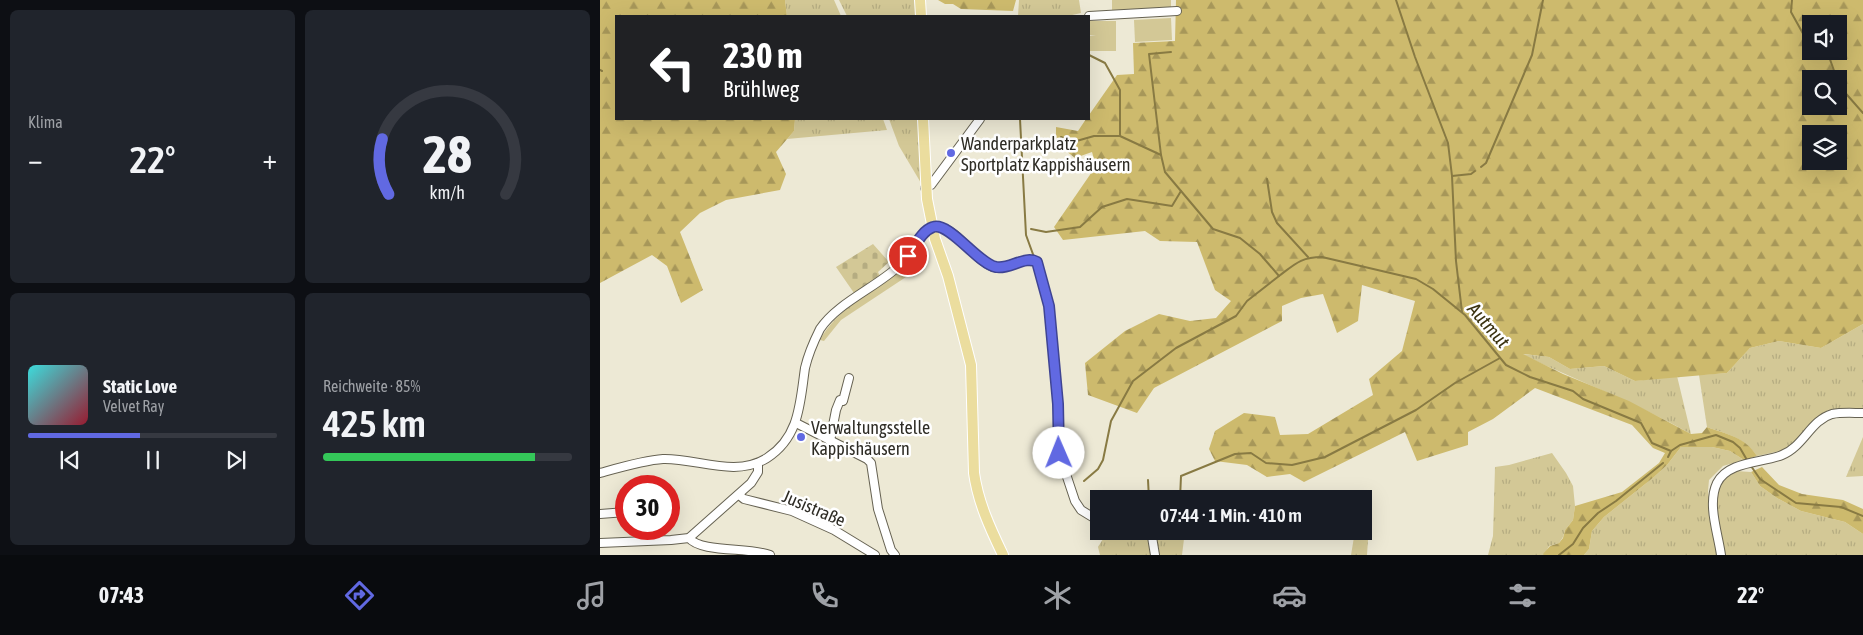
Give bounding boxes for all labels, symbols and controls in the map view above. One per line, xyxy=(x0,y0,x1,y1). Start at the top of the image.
map controls xyxy=(1802,15,1847,170)
button: sound xyxy=(1802,15,1847,60)
icon: left xyxy=(640,35,705,100)
text: 230 m xyxy=(723,35,802,75)
button: search xyxy=(1802,70,1847,115)
text: Brühlweg xyxy=(723,76,799,102)
text: Klima xyxy=(28,113,63,131)
text: 28 xyxy=(423,124,472,184)
button: layers xyxy=(1802,125,1847,170)
place label: Wanderparkplatz Sportplatz Kappishäusern xyxy=(961,133,1130,175)
text: 22° xyxy=(129,138,176,181)
text: − xyxy=(28,143,43,175)
text: + xyxy=(262,143,277,175)
marker: Wanderparkplatz Sportplatz Kappishäusern xyxy=(945,147,957,159)
text: km/h xyxy=(430,182,465,203)
pin xyxy=(887,235,929,277)
icon: arrive xyxy=(894,242,922,270)
water label: Autmut xyxy=(1463,297,1515,352)
text: Static Love xyxy=(103,375,177,397)
text: Reichweite · 85% xyxy=(323,377,420,395)
text: Velvet Ray xyxy=(103,397,164,415)
text: 425 km xyxy=(323,402,426,445)
place label: Verwaltungsstelle Kappishäusern xyxy=(811,417,930,459)
position arrow xyxy=(1032,426,1084,478)
marker: Verwaltungsstelle Kappishäusern xyxy=(795,431,807,443)
icon: previous xyxy=(56,446,84,474)
icon: pause xyxy=(139,446,167,474)
icon: next xyxy=(222,446,250,474)
speed limit sign: 30 xyxy=(615,475,680,540)
street label: Jusistraße xyxy=(779,485,849,531)
text: 07:44 · 1 Min. · 410 m xyxy=(1160,504,1302,526)
icon: directions xyxy=(342,578,377,613)
icon: music xyxy=(574,578,609,613)
icon: phone xyxy=(807,578,842,613)
icon: climate xyxy=(1040,578,1075,613)
icon: car xyxy=(1272,578,1307,613)
icon: filters xyxy=(1505,578,1540,613)
text: 07:43 xyxy=(99,582,144,608)
text: 22° xyxy=(1737,582,1764,608)

